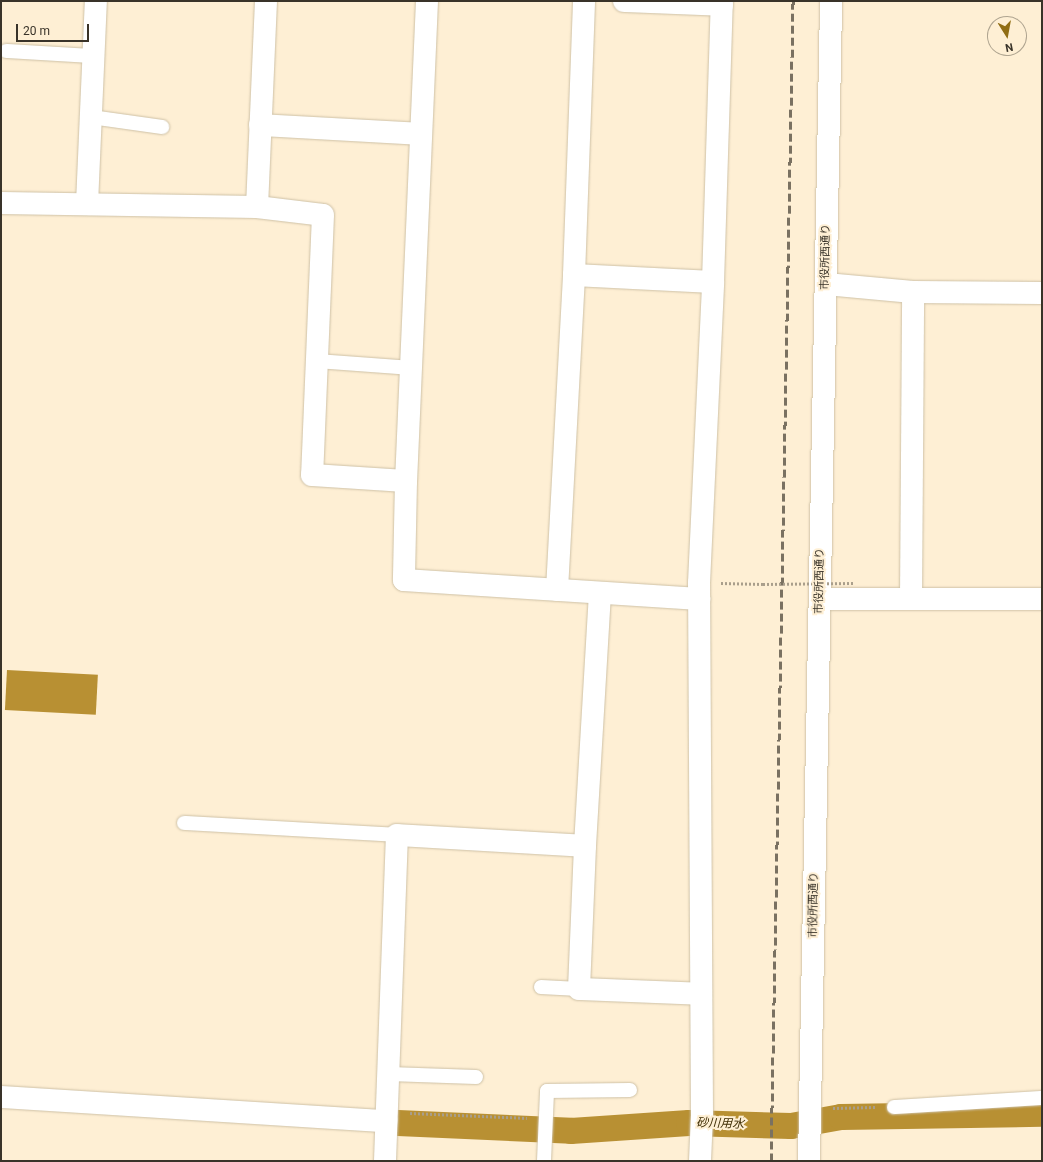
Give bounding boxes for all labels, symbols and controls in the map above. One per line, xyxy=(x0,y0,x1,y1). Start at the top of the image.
scale bar xyxy=(18,16,91,42)
north arrow xyxy=(987,16,1027,56)
text: 20 m xyxy=(23,24,50,38)
text: N xyxy=(1004,40,1014,54)
street label: 市役所西通り xyxy=(819,224,833,290)
street label: 市役所西通り xyxy=(813,548,827,614)
street label: 市役所西通り xyxy=(807,872,821,938)
water label: 砂川用水 xyxy=(696,1116,744,1132)

